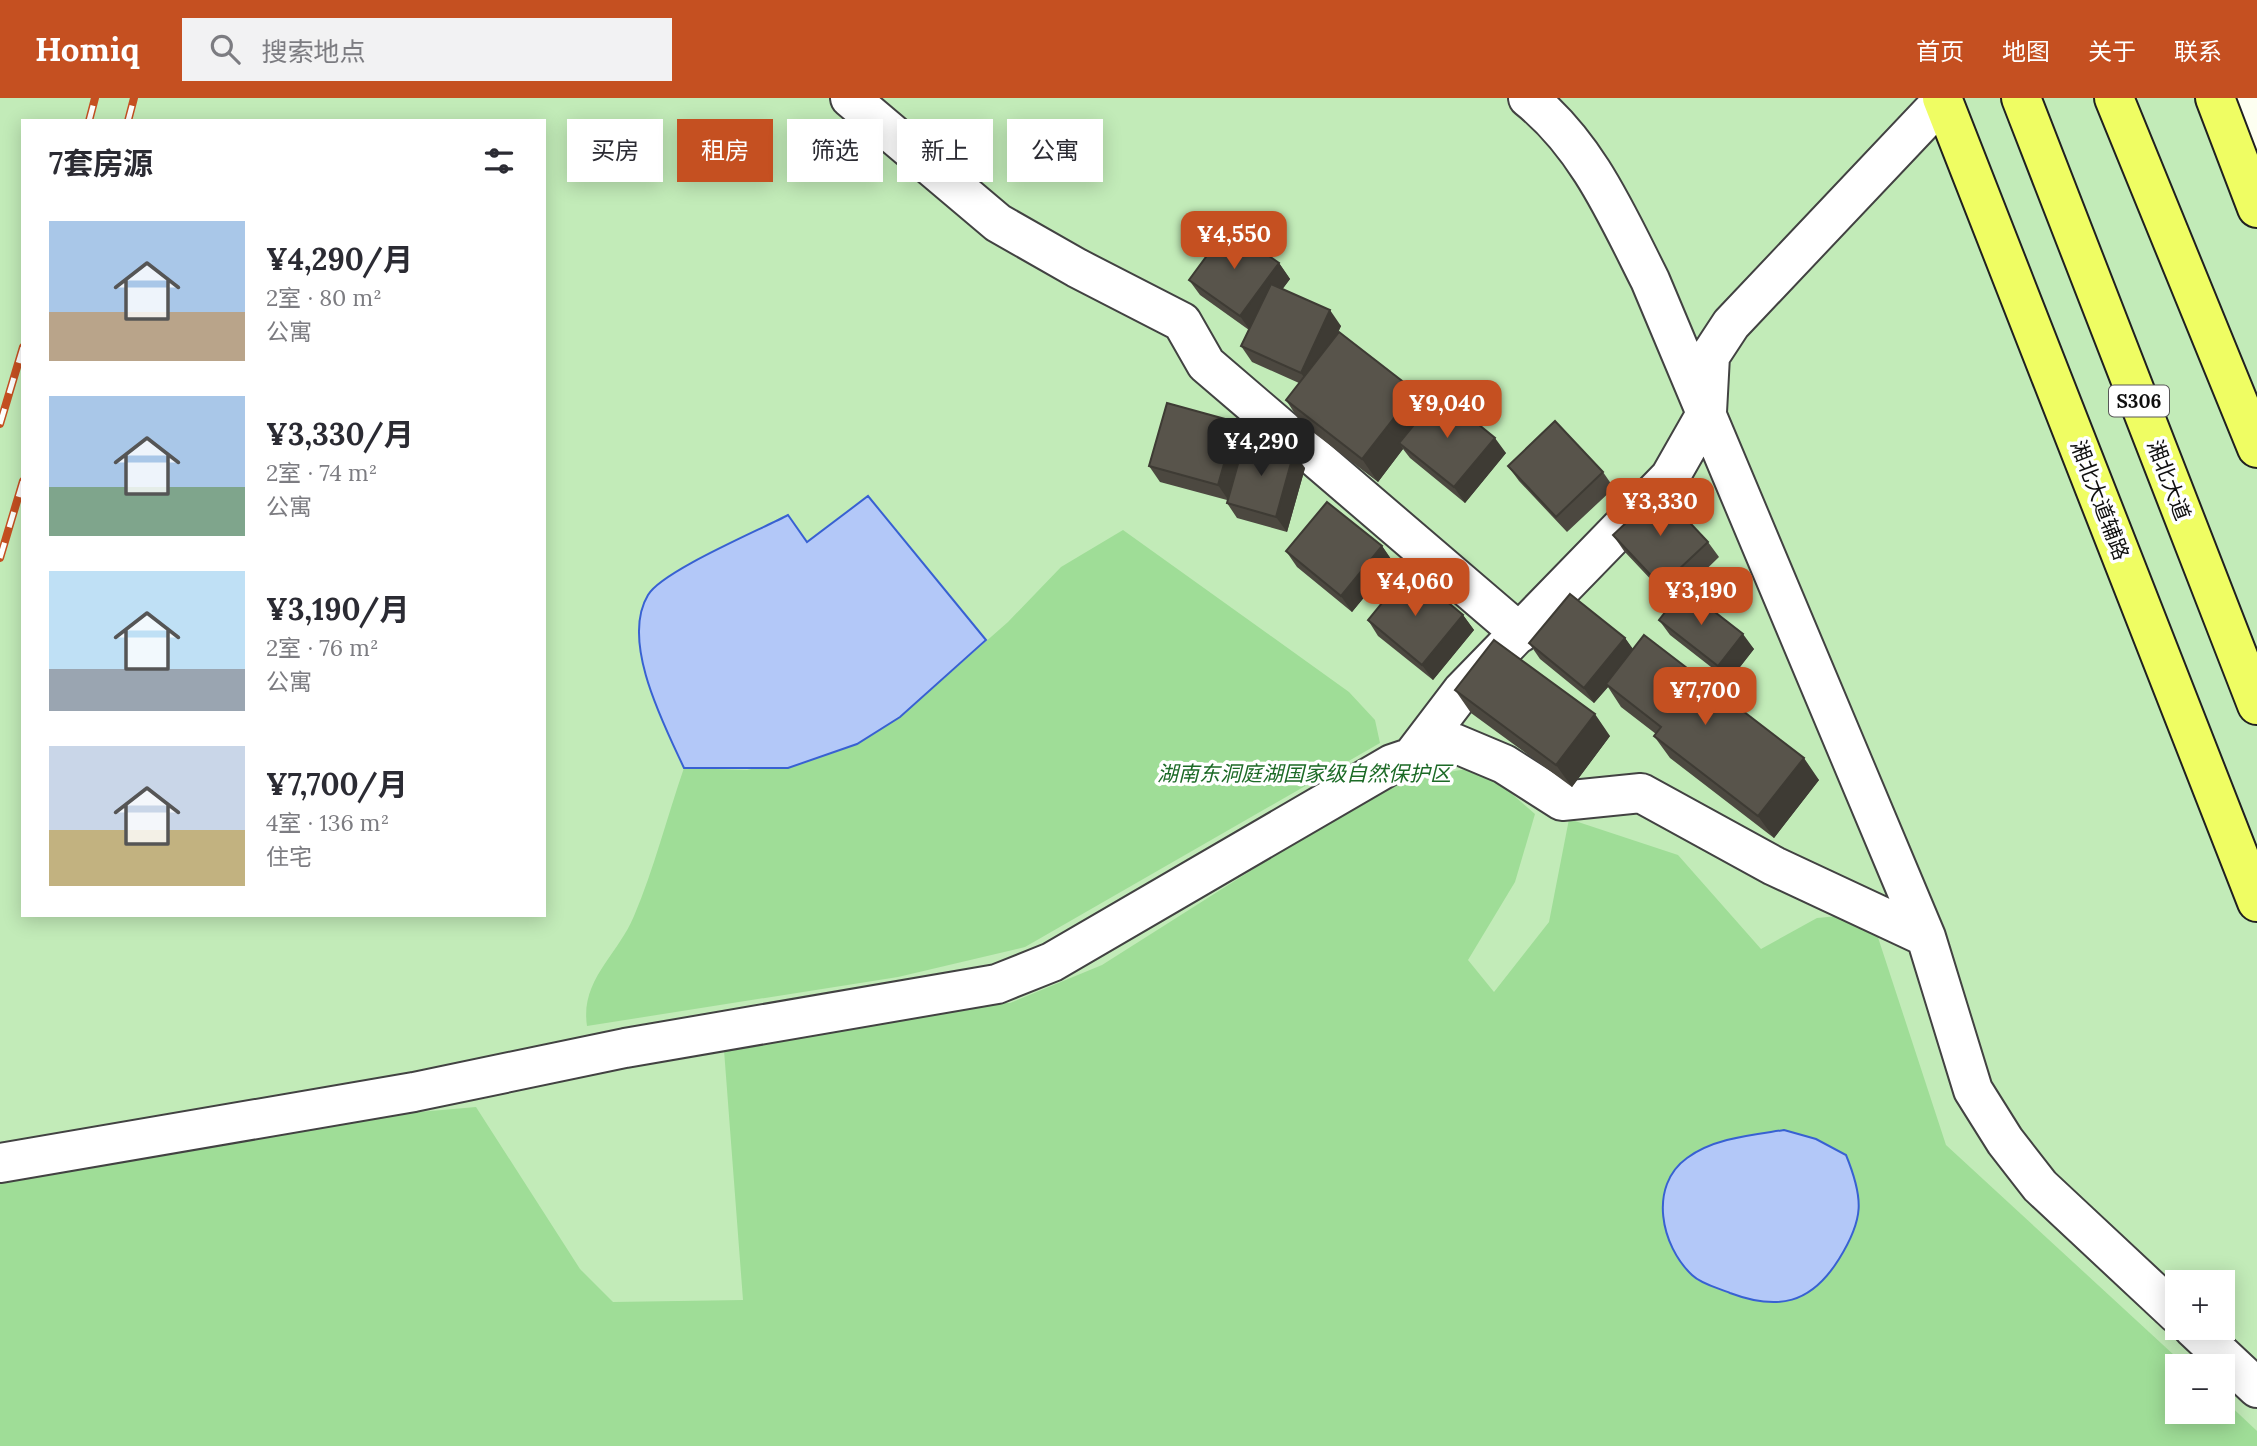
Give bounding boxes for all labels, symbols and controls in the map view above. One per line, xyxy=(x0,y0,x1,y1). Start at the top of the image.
search box xyxy=(182,18,672,81)
text: Homiq xyxy=(35,28,140,70)
icon: search xyxy=(206,30,244,68)
text: 搜索地点 xyxy=(262,35,366,68)
text: 首页 xyxy=(1916,36,1964,67)
text: 地图 xyxy=(2002,36,2050,67)
text: 关于 xyxy=(2088,36,2136,67)
text: 联系 xyxy=(2174,36,2222,67)
chip: 买房 xyxy=(567,119,663,182)
chip: 租房 xyxy=(677,119,773,182)
chip: 筛选 xyxy=(787,119,883,182)
chip: 新上 xyxy=(897,119,993,182)
chip: 公寓 xyxy=(1007,119,1103,182)
icon: filters xyxy=(480,142,518,180)
text: 7套房源 xyxy=(49,144,153,182)
pin: ¥4,550 xyxy=(1177,212,1291,271)
text: ¥4,550 xyxy=(1197,219,1271,248)
text: ¥4,290/月 xyxy=(266,240,413,278)
icon: home xyxy=(105,249,189,333)
text: 2室 · 80 m² xyxy=(266,283,382,312)
text: 公寓 xyxy=(266,317,312,346)
pin: ¥9,040 xyxy=(1390,380,1504,440)
road number: S306 xyxy=(2109,386,2169,416)
text: ¥9,040 xyxy=(1409,388,1485,417)
text: ¥3,330/月 xyxy=(266,415,414,453)
pin: ¥4,290 xyxy=(1204,418,1318,478)
icon: home xyxy=(105,424,189,508)
text: ¥4,290 xyxy=(1223,426,1299,455)
street label: 湘北大道辅路 xyxy=(2065,436,2135,564)
street label: 湘北大道 xyxy=(2141,436,2197,524)
text: 2室 · 74 m² xyxy=(266,458,377,487)
pin: ¥3,330 xyxy=(1603,478,1717,538)
text: ¥3,330 xyxy=(1622,486,1698,515)
text: 公寓 xyxy=(266,492,312,521)
pin: ¥4,060 xyxy=(1358,559,1472,618)
text: ¥4,060 xyxy=(1376,566,1454,595)
pin: ¥3,190 xyxy=(1644,568,1758,627)
text: ¥3,190 xyxy=(1665,575,1737,604)
text: ¥3,190/月 xyxy=(266,590,410,628)
icon: home xyxy=(105,599,189,683)
text: 2室 · 76 m² xyxy=(266,633,379,662)
text: 公寓 xyxy=(266,667,312,696)
pin: ¥7,700 xyxy=(1648,668,1762,727)
text: ¥7,700 xyxy=(1669,675,1741,704)
park label: 湖南东洞庭湖国家级自然保护区 xyxy=(1157,760,1454,787)
text: ¥7,700/月 xyxy=(266,765,408,803)
icon: home xyxy=(105,774,189,858)
text: 4室 · 136 m² xyxy=(266,808,389,837)
text: 住宅 xyxy=(266,842,312,871)
map controls xyxy=(2165,1270,2235,1424)
button: + xyxy=(2165,1270,2235,1340)
button: − xyxy=(2165,1354,2235,1424)

